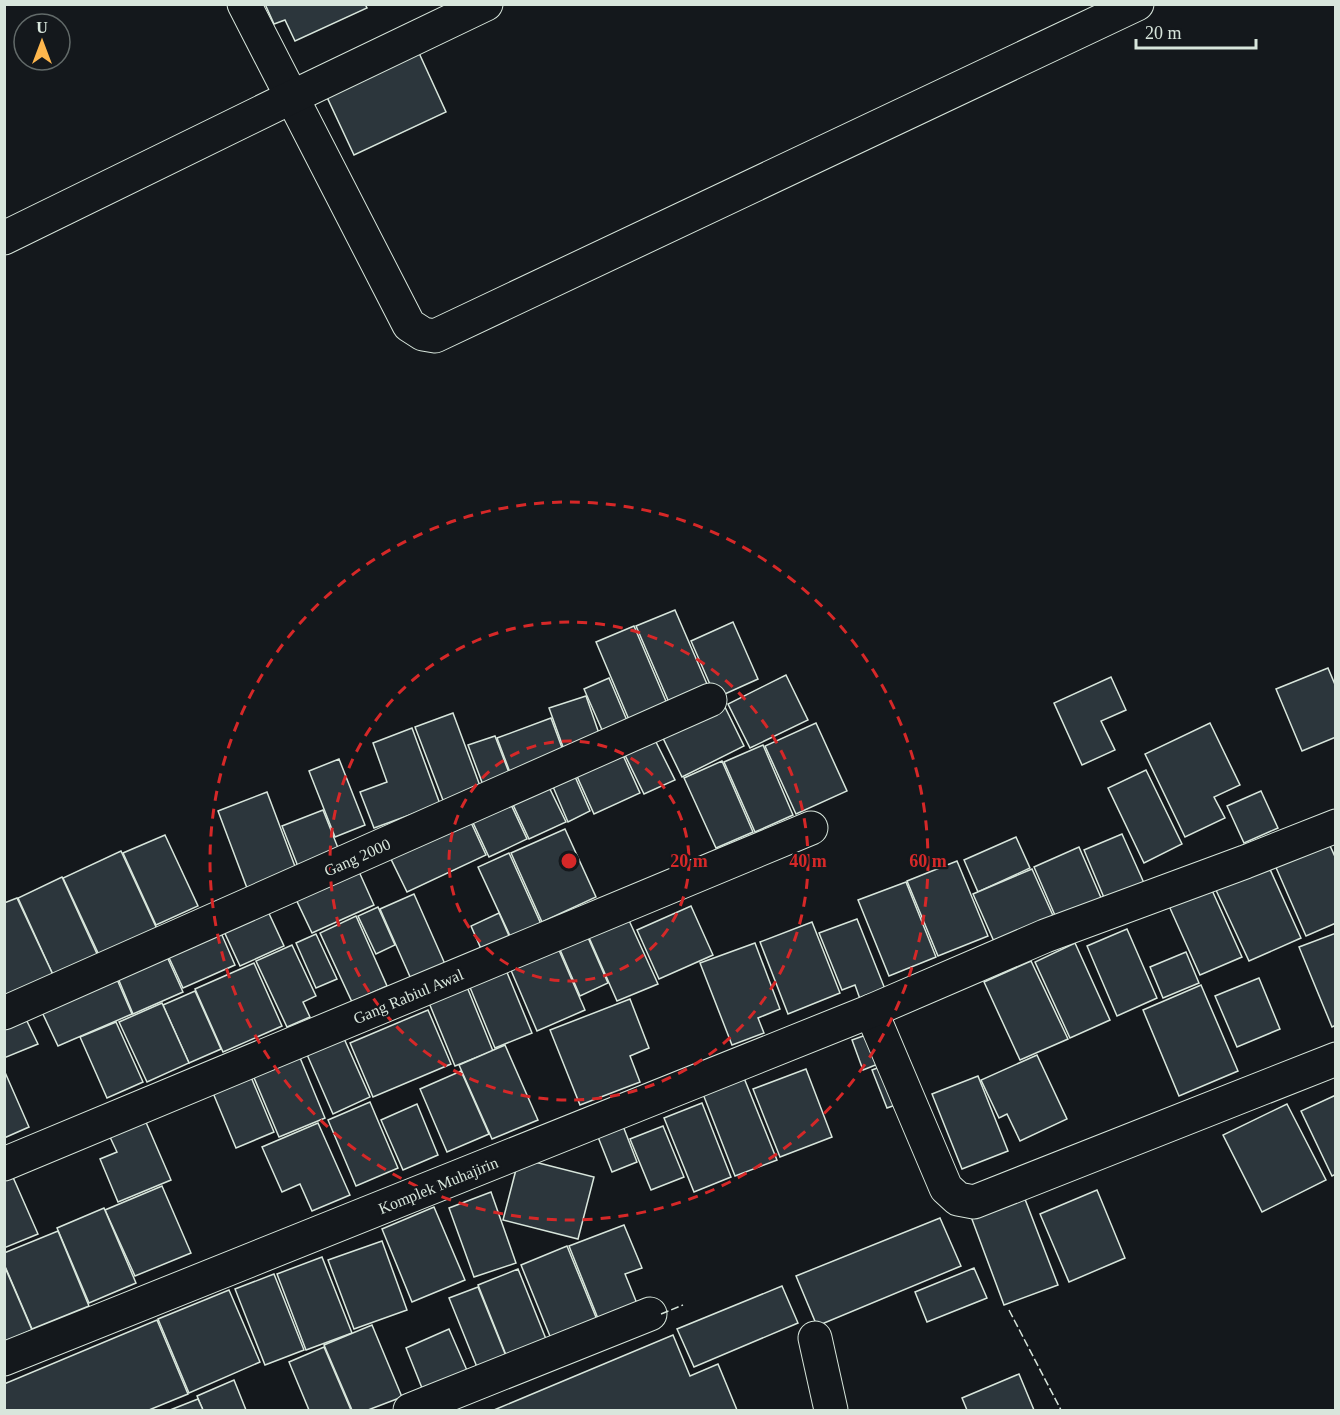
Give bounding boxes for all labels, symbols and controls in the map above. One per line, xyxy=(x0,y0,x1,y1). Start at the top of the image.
north arrow xyxy=(12,12,72,72)
scale bar xyxy=(1136,12,1256,50)
text: U xyxy=(36,19,48,36)
text: 20 m xyxy=(1145,23,1182,43)
street label: Gang 2000 xyxy=(321,835,393,881)
centre of rings xyxy=(559,851,579,871)
text: 20 m xyxy=(670,851,708,871)
text: 40 m xyxy=(789,851,827,871)
text: 60 m xyxy=(909,851,947,871)
street label: Gang Rabiul Awal xyxy=(351,965,467,1028)
street label: Komplek Muhajirin xyxy=(376,1154,501,1218)

